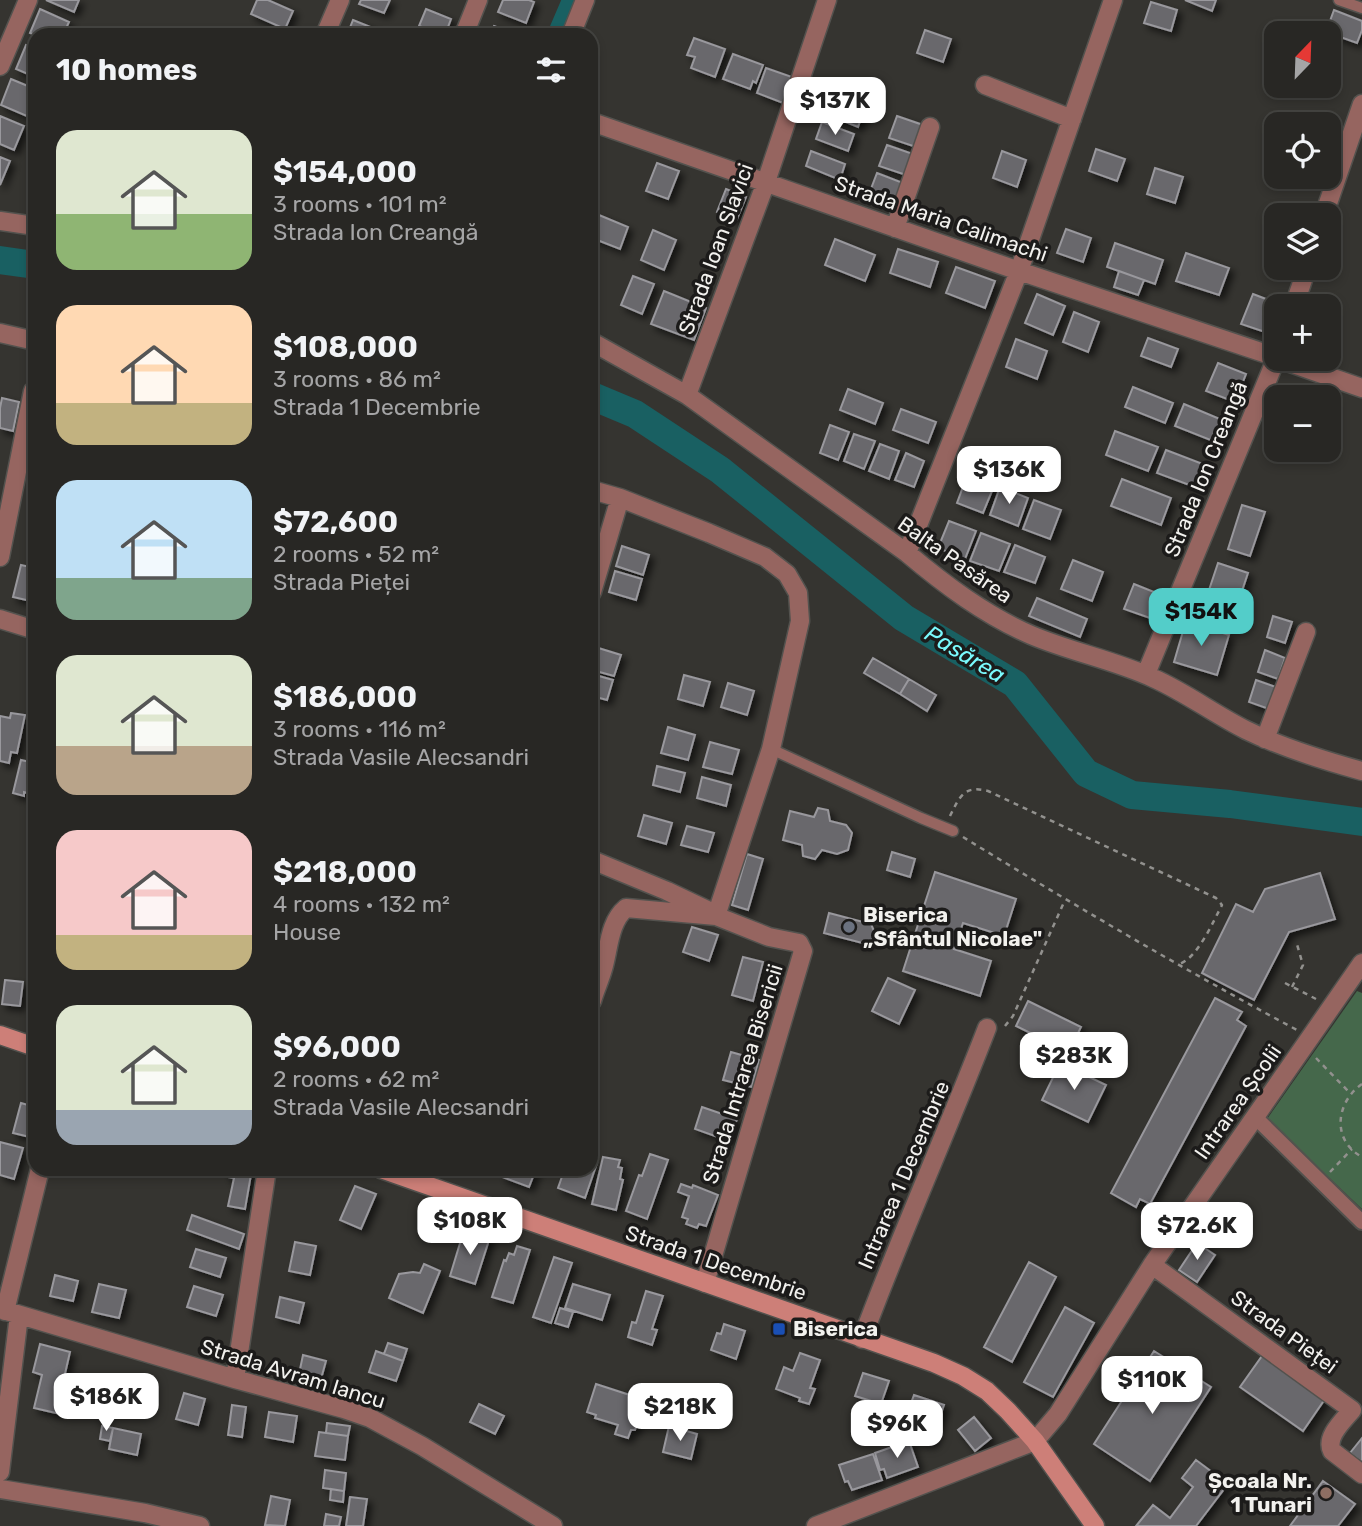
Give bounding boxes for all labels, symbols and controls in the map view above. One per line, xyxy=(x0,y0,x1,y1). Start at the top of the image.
north arrow xyxy=(1264,21,1340,98)
map controls xyxy=(1264,21,1341,462)
icon: filters xyxy=(532,51,570,89)
text: 10 homes xyxy=(56,52,197,88)
pin: $137K xyxy=(786,78,884,137)
text: $137K xyxy=(800,86,870,114)
button: locate xyxy=(1264,112,1341,189)
text: $154,000 xyxy=(273,154,417,190)
icon: home xyxy=(112,158,196,242)
street label: Strada Ioan Slavici xyxy=(673,160,758,338)
street label: Strada Maria Calimachi xyxy=(831,170,1051,267)
text: 3 rooms · 101 m² xyxy=(273,190,447,218)
button: layers xyxy=(1264,203,1341,280)
text: Strada Ion Creangă xyxy=(273,218,478,246)
button: + xyxy=(1264,294,1341,371)
text: $108,000 xyxy=(273,329,418,365)
icon: home xyxy=(112,333,196,417)
text: 3 rooms · 86 m² xyxy=(273,365,441,393)
street label: Strada Ion Creangă xyxy=(1159,377,1252,560)
button: − xyxy=(1264,385,1341,462)
text: Strada 1 Decembrie xyxy=(273,393,481,421)
pin: $136K xyxy=(960,447,1058,506)
text: $136K xyxy=(973,455,1045,483)
text: $72,600 xyxy=(273,504,398,540)
icon: home xyxy=(112,508,196,592)
street label: Balta Pasărea xyxy=(893,511,1017,608)
text: 2 rooms · 52 m² xyxy=(273,540,439,568)
text: Strada Pieței xyxy=(273,568,410,596)
pin: $154K xyxy=(1152,588,1250,648)
text: $154K xyxy=(1165,597,1237,625)
water label: Pasărea xyxy=(920,619,1010,689)
text: $186,000 xyxy=(273,679,417,715)
icon: home xyxy=(112,683,196,767)
text: 3 rooms · 116 m² xyxy=(273,715,446,743)
text: Strada Vasile Alecsandri xyxy=(273,743,529,771)
text: $218,000 xyxy=(273,854,417,890)
icon: home xyxy=(112,858,196,942)
text: 4 rooms · 132 m² xyxy=(273,890,450,918)
place label: Biserica „Sfântul Nicolae" xyxy=(863,902,1042,951)
text: House xyxy=(273,918,341,946)
marker: Biserica „Sfântul Nicolae" xyxy=(841,919,857,935)
street label: Strada Intrarea Bisericii xyxy=(697,961,788,1187)
text: $96,000 xyxy=(273,1029,401,1065)
pin: $283K xyxy=(1025,1032,1123,1092)
icon: home xyxy=(112,1033,196,1117)
street label: Intrarea Școlii xyxy=(1189,1040,1286,1164)
text: $283K xyxy=(1036,1041,1112,1069)
text: 2 rooms · 62 m² xyxy=(273,1065,439,1093)
street label: Intrarea 1 Decembrie xyxy=(853,1077,954,1273)
text: Strada Vasile Alecsandri xyxy=(273,1093,529,1121)
pin: $108K xyxy=(421,1198,519,1257)
pin: $72.6K xyxy=(1140,1202,1254,1262)
text: $108K xyxy=(433,1206,507,1234)
text: $72.6K xyxy=(1157,1211,1237,1239)
street label: Strada 1 Decembrie xyxy=(622,1220,810,1305)
street label: Strada Pieței xyxy=(1226,1285,1342,1379)
place label: Biserica xyxy=(793,1316,878,1341)
marker: Biserica xyxy=(771,1321,787,1337)
street label: Strada Avram Iancu xyxy=(198,1334,389,1414)
pin: $110K xyxy=(1103,1356,1201,1416)
text: $110K xyxy=(1117,1365,1187,1393)
pin: $186K xyxy=(57,1374,155,1433)
text: $186K xyxy=(70,1382,142,1410)
pin: $218K xyxy=(631,1384,729,1443)
text: $218K xyxy=(644,1392,716,1420)
pin: $96K xyxy=(856,1400,938,1460)
text: $96K xyxy=(867,1409,927,1437)
place label: Școala Nr. 1 Tunari xyxy=(1208,1468,1312,1517)
marker: Școala Nr. 1 Tunari xyxy=(1318,1485,1334,1501)

